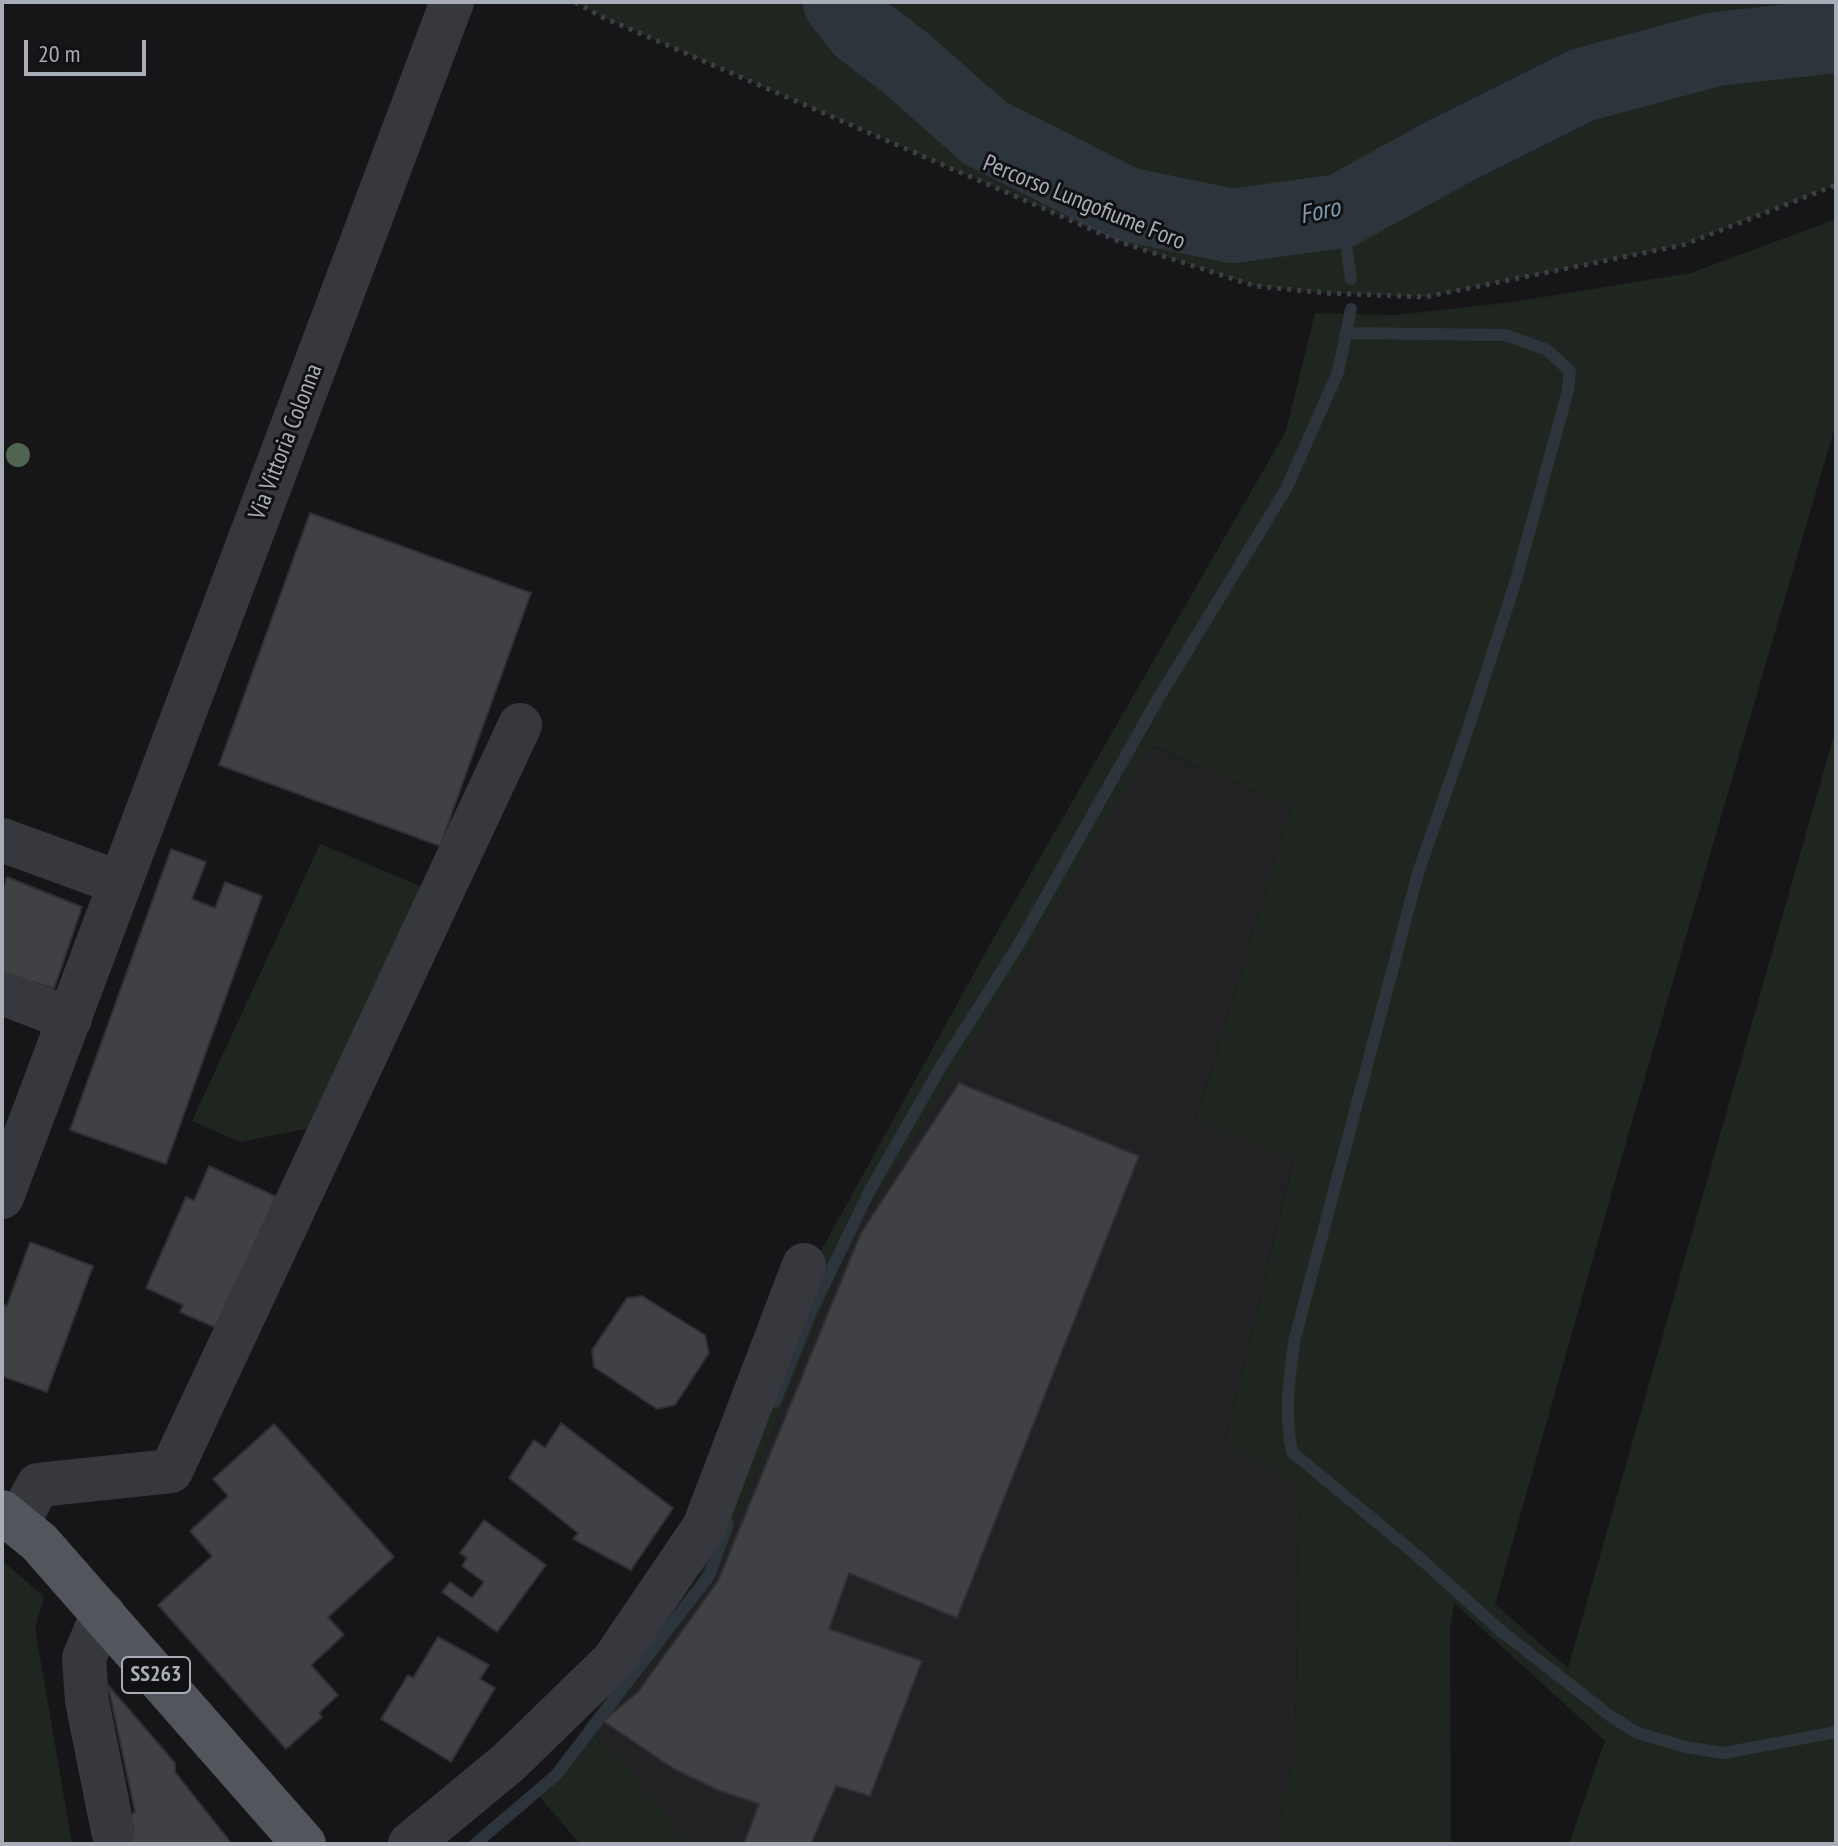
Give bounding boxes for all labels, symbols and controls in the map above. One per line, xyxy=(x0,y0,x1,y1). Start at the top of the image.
scale bar xyxy=(28,24,150,74)
text: 20 m xyxy=(38,38,80,69)
street label: Percorso Lungofiume Foro xyxy=(979,149,1189,257)
water label: Foro xyxy=(1297,193,1343,231)
street label: Via Vittoria Colonna xyxy=(243,360,329,524)
road number: SS263 xyxy=(122,1657,190,1693)

